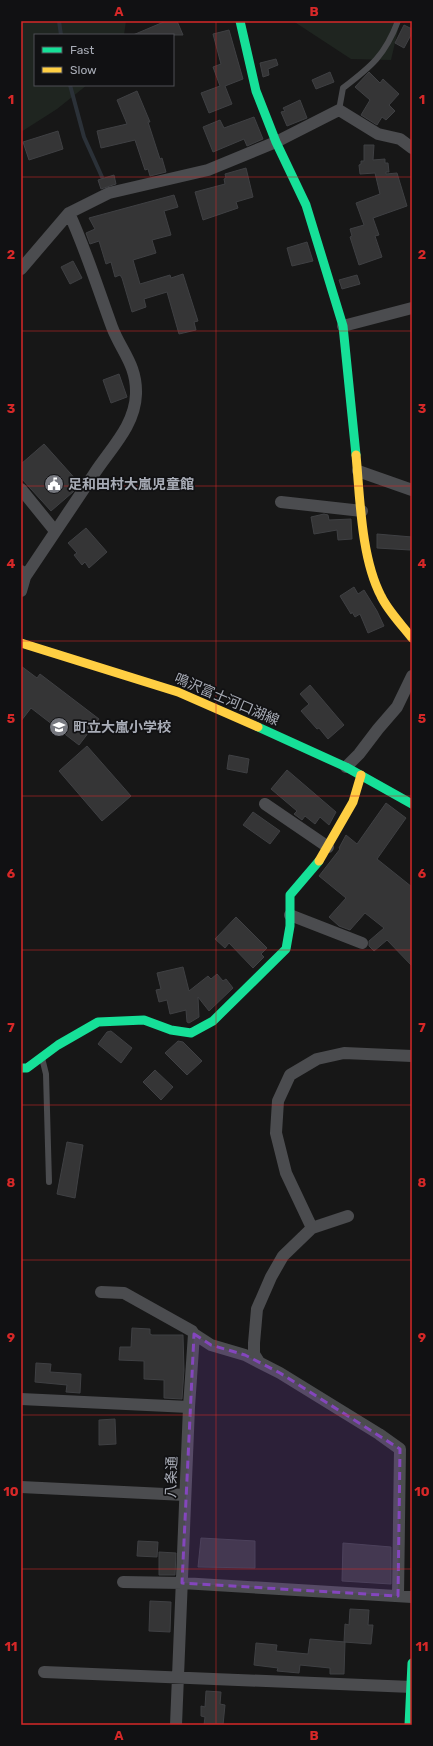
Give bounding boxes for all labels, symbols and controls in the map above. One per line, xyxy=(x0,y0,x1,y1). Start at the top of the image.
text: A xyxy=(114,4,124,19)
text: B xyxy=(309,4,319,19)
legend xyxy=(34,34,174,86)
text: Fast xyxy=(70,43,94,57)
text: Slow xyxy=(70,63,97,77)
text: 1 xyxy=(8,92,14,107)
text: 1 xyxy=(419,92,425,107)
text: 2 xyxy=(7,247,15,262)
text: 2 xyxy=(418,247,426,262)
text: 3 xyxy=(7,401,16,416)
text: 3 xyxy=(418,401,427,416)
public building icon: 足和田村大嵐児童館 xyxy=(43,473,65,495)
place label: 足和田村大嵐児童館 xyxy=(68,476,194,493)
text: 4 xyxy=(7,556,16,571)
text: 4 xyxy=(418,556,427,571)
street label: 鳴沢富士河口湖線 xyxy=(172,670,282,729)
text: 5 xyxy=(7,711,15,726)
text: 5 xyxy=(418,711,426,726)
school or university icon: 町立大嵐小学校 xyxy=(48,716,70,738)
place label: 町立大嵐小学校 xyxy=(73,719,171,736)
text: 6 xyxy=(7,866,16,881)
text: 6 xyxy=(418,866,427,881)
text: 7 xyxy=(7,1020,15,1035)
text: 7 xyxy=(418,1020,426,1035)
text: 8 xyxy=(7,1175,16,1190)
text: 8 xyxy=(418,1175,427,1190)
text: 9 xyxy=(7,1330,15,1345)
text: 9 xyxy=(418,1330,426,1345)
street label: 八条通 xyxy=(162,1456,181,1498)
text: 10 xyxy=(3,1484,19,1499)
text: 10 xyxy=(414,1484,430,1499)
text: 11 xyxy=(5,1639,17,1654)
text: 11 xyxy=(416,1639,428,1654)
text: A xyxy=(114,1728,124,1743)
text: B xyxy=(309,1728,319,1743)

